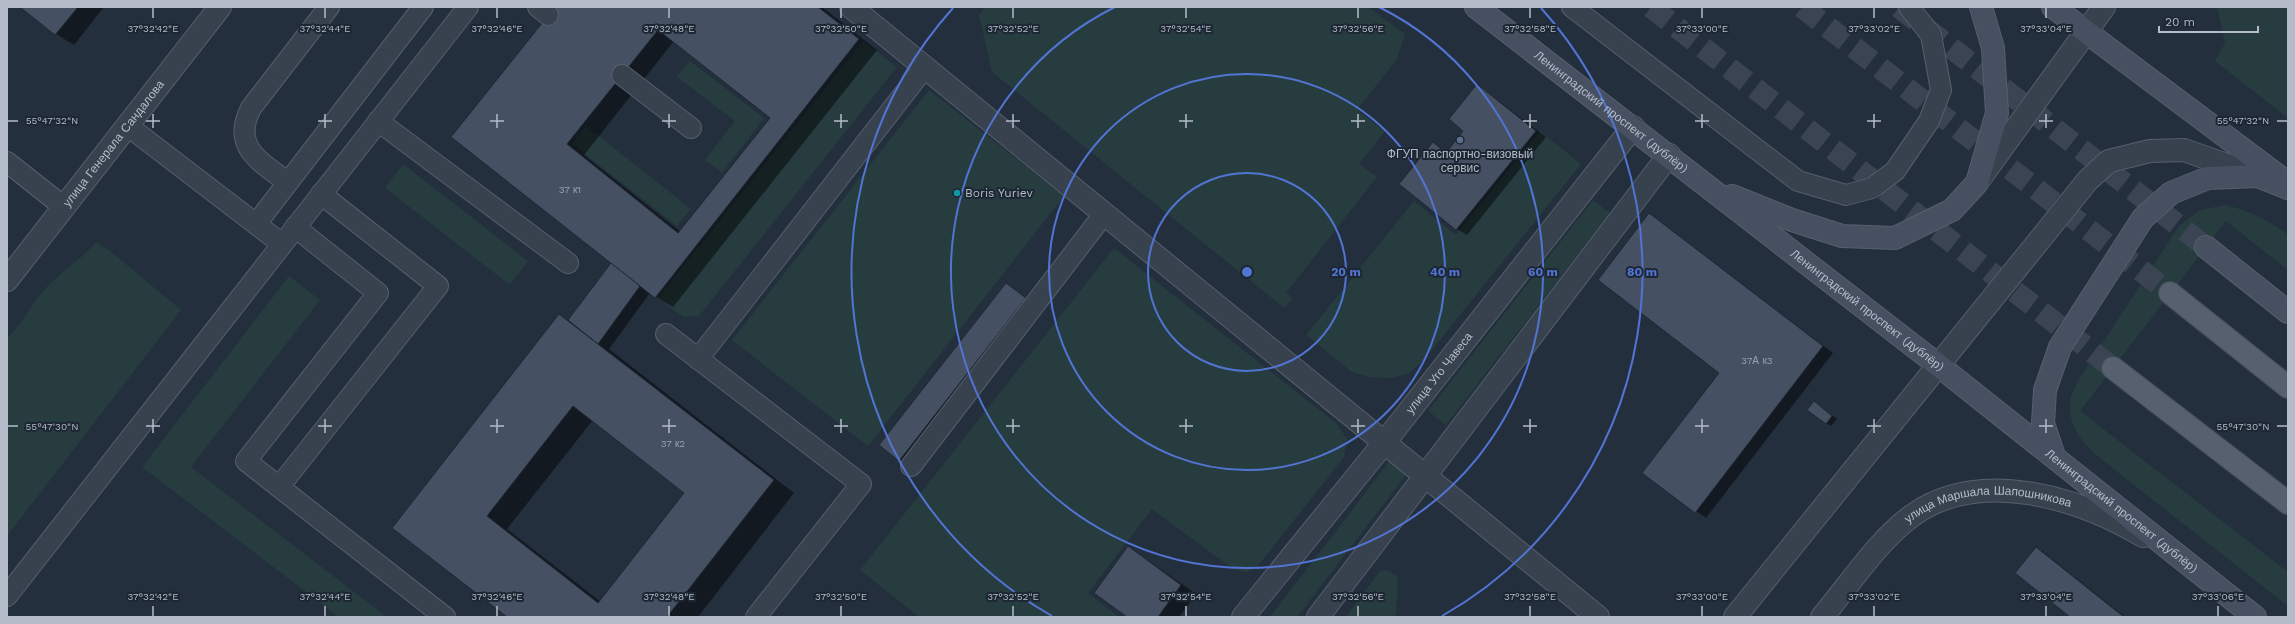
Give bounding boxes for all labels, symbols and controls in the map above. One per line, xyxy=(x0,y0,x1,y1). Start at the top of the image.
scale bar xyxy=(2159,8,2258,34)
text: 20 m xyxy=(2165,15,2195,29)
text: 37°32'42"E xyxy=(127,23,179,34)
text: 37°32'44"E xyxy=(300,23,350,34)
text: 37°32'46"E xyxy=(471,23,523,34)
text: 37°32'48"E xyxy=(643,23,695,34)
text: 37°32'50"E xyxy=(815,23,867,34)
text: 37°32'52"E xyxy=(987,23,1039,34)
text: 37°32'54"E xyxy=(1160,23,1212,34)
text: 37°32'56"E xyxy=(1332,23,1384,34)
text: 37°32'58"E xyxy=(1504,23,1556,34)
text: 37°33'00"E xyxy=(1676,23,1728,34)
text: 37°33'02"E xyxy=(1848,23,1900,34)
text: 37°33'04"E xyxy=(2020,23,2072,34)
street label: Ленинградский проспект (дублёр) xyxy=(1532,48,1691,176)
street label: улица Генерала Сандалова xyxy=(60,77,167,210)
text: 55°47'32"N xyxy=(26,115,78,126)
text: 55°47'32"N xyxy=(2217,115,2269,126)
marker: ФГУП паспортно-визовый сервис xyxy=(1455,135,1465,145)
place label: ФГУП паспортно-визовый сервис xyxy=(1387,147,1533,175)
house number: 37 к1 xyxy=(559,184,581,195)
place label: Boris Yuriev xyxy=(965,186,1034,200)
marker: Boris Yuriev xyxy=(952,188,962,198)
street label: Ленинградский проспект (дублёр) xyxy=(1788,246,1947,374)
centre of rings xyxy=(1240,265,1254,279)
text: 20 m xyxy=(1331,265,1361,279)
text: 40 m xyxy=(1430,265,1460,279)
text: 60 m xyxy=(1528,265,1558,279)
text: 80 m xyxy=(1627,265,1657,279)
street label: улица Уго Чавеса xyxy=(1403,329,1476,416)
house number: 37А к3 xyxy=(1741,355,1773,366)
text: 55°47'30"N xyxy=(26,421,78,432)
text: 55°47'30"N xyxy=(2217,421,2269,432)
house number: 37 к2 xyxy=(661,438,685,449)
street label: Ленинградский проспект (дублёр) xyxy=(2043,446,2200,576)
street label: улица Маршала Шапошникова xyxy=(1902,483,2074,526)
text: 37°32'42"E xyxy=(127,591,179,602)
text: 37°32'44"E xyxy=(300,591,350,602)
text: 37°32'46"E xyxy=(471,591,523,602)
text: 37°32'48"E xyxy=(643,591,695,602)
text: 37°32'50"E xyxy=(815,591,867,602)
text: 37°32'52"E xyxy=(987,591,1039,602)
text: 37°32'54"E xyxy=(1160,591,1212,602)
text: 37°32'56"E xyxy=(1332,591,1384,602)
text: 37°32'58"E xyxy=(1504,591,1556,602)
text: 37°33'00"E xyxy=(1676,591,1728,602)
text: 37°33'02"E xyxy=(1848,591,1900,602)
text: 37°33'04"E xyxy=(2020,591,2072,602)
text: 37°33'06"E xyxy=(2192,591,2244,602)

